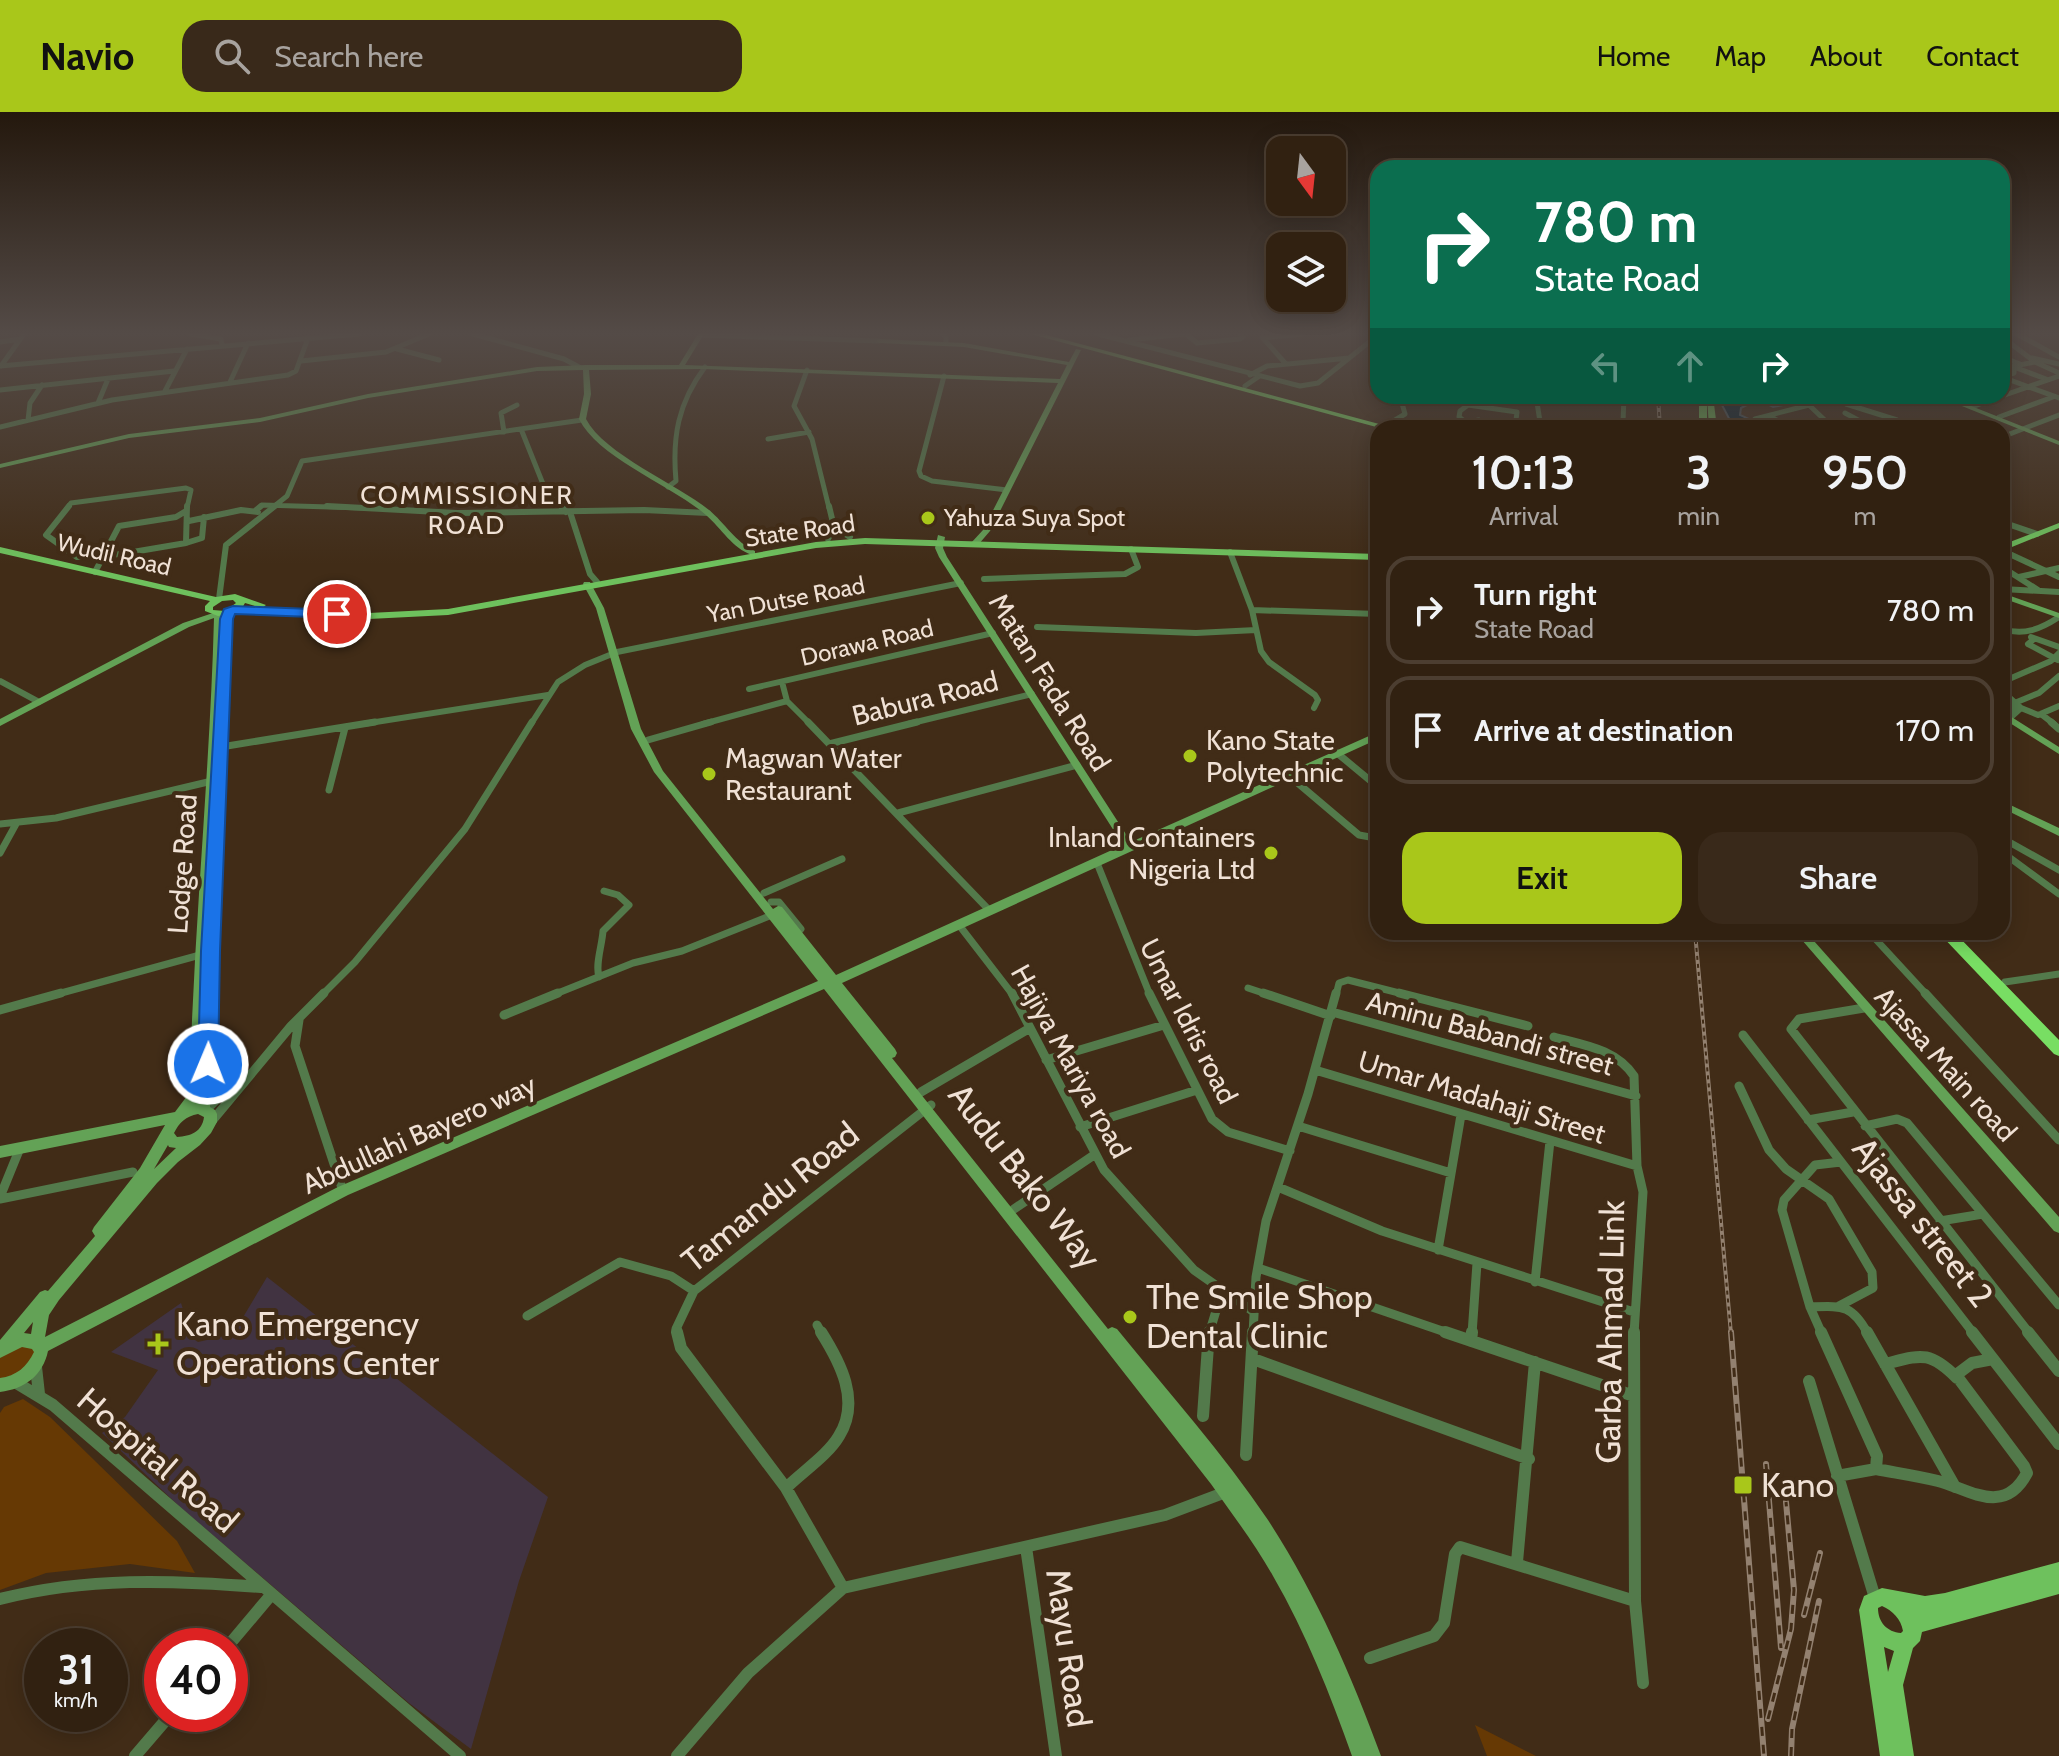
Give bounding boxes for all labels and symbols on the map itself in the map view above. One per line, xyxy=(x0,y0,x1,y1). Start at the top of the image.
north arrow xyxy=(1266,136,1346,216)
district label: COMMISSIONER ROAD xyxy=(360,479,574,541)
place label: Yahuza Suya Spot xyxy=(943,503,1125,532)
street label: State Road xyxy=(743,508,857,553)
marker: Yahuza Suya Spot xyxy=(919,509,937,527)
street label: Wudil Road xyxy=(54,527,174,582)
street label: Yan Dutse Road xyxy=(704,570,867,629)
pin xyxy=(303,580,371,648)
street label: Matan Fada Road xyxy=(982,587,1118,777)
street label: Dorawa Road xyxy=(798,613,936,672)
street label: Babura Road xyxy=(848,663,1002,733)
place label: Kano State Polytechnic xyxy=(1206,723,1343,789)
place label: Magwan Water Restaurant xyxy=(725,741,902,807)
marker: Kano State Polytechnic xyxy=(1181,747,1199,765)
marker: Magwan Water Restaurant xyxy=(700,765,718,783)
street label: Lodge Road xyxy=(160,793,204,935)
place label: Inland Containers Nigeria Ltd xyxy=(1048,820,1255,886)
marker: Inland Containers Nigeria Ltd xyxy=(1262,844,1280,862)
street label: Umar Idris road xyxy=(1133,933,1245,1109)
street label: Hajiya Mariya road xyxy=(1004,958,1138,1164)
street label: Ajassa Main road xyxy=(1868,980,2024,1148)
street label: Aminu Babandi street xyxy=(1363,984,1617,1082)
position arrow xyxy=(166,1022,250,1106)
street label: Umar Madahaji Street xyxy=(1354,1043,1610,1151)
street label: Abdullahi Bayero way xyxy=(297,1067,541,1201)
street label: Audu Bako Way xyxy=(940,1075,1110,1277)
street label: Tamandu Road xyxy=(673,1113,867,1281)
street label: Ajassa street 2 xyxy=(1844,1129,2002,1315)
street label: Garba Ahmad Link xyxy=(1587,1199,1633,1464)
place label: The Smile Shop Dental Clinic xyxy=(1146,1276,1373,1357)
place label: Kano Emergency Operations Center xyxy=(176,1303,439,1384)
marker: The Smile Shop Dental Clinic xyxy=(1121,1308,1139,1326)
marker: Kano Emergency Operations Center xyxy=(147,1333,169,1355)
street label: Hospital Road xyxy=(69,1379,247,1541)
place label: Kano xyxy=(1761,1464,1834,1506)
marker: Kano xyxy=(1732,1474,1754,1496)
street label: Mayu Road xyxy=(1037,1566,1101,1730)
speed limit sign: 40 xyxy=(144,1628,248,1732)

